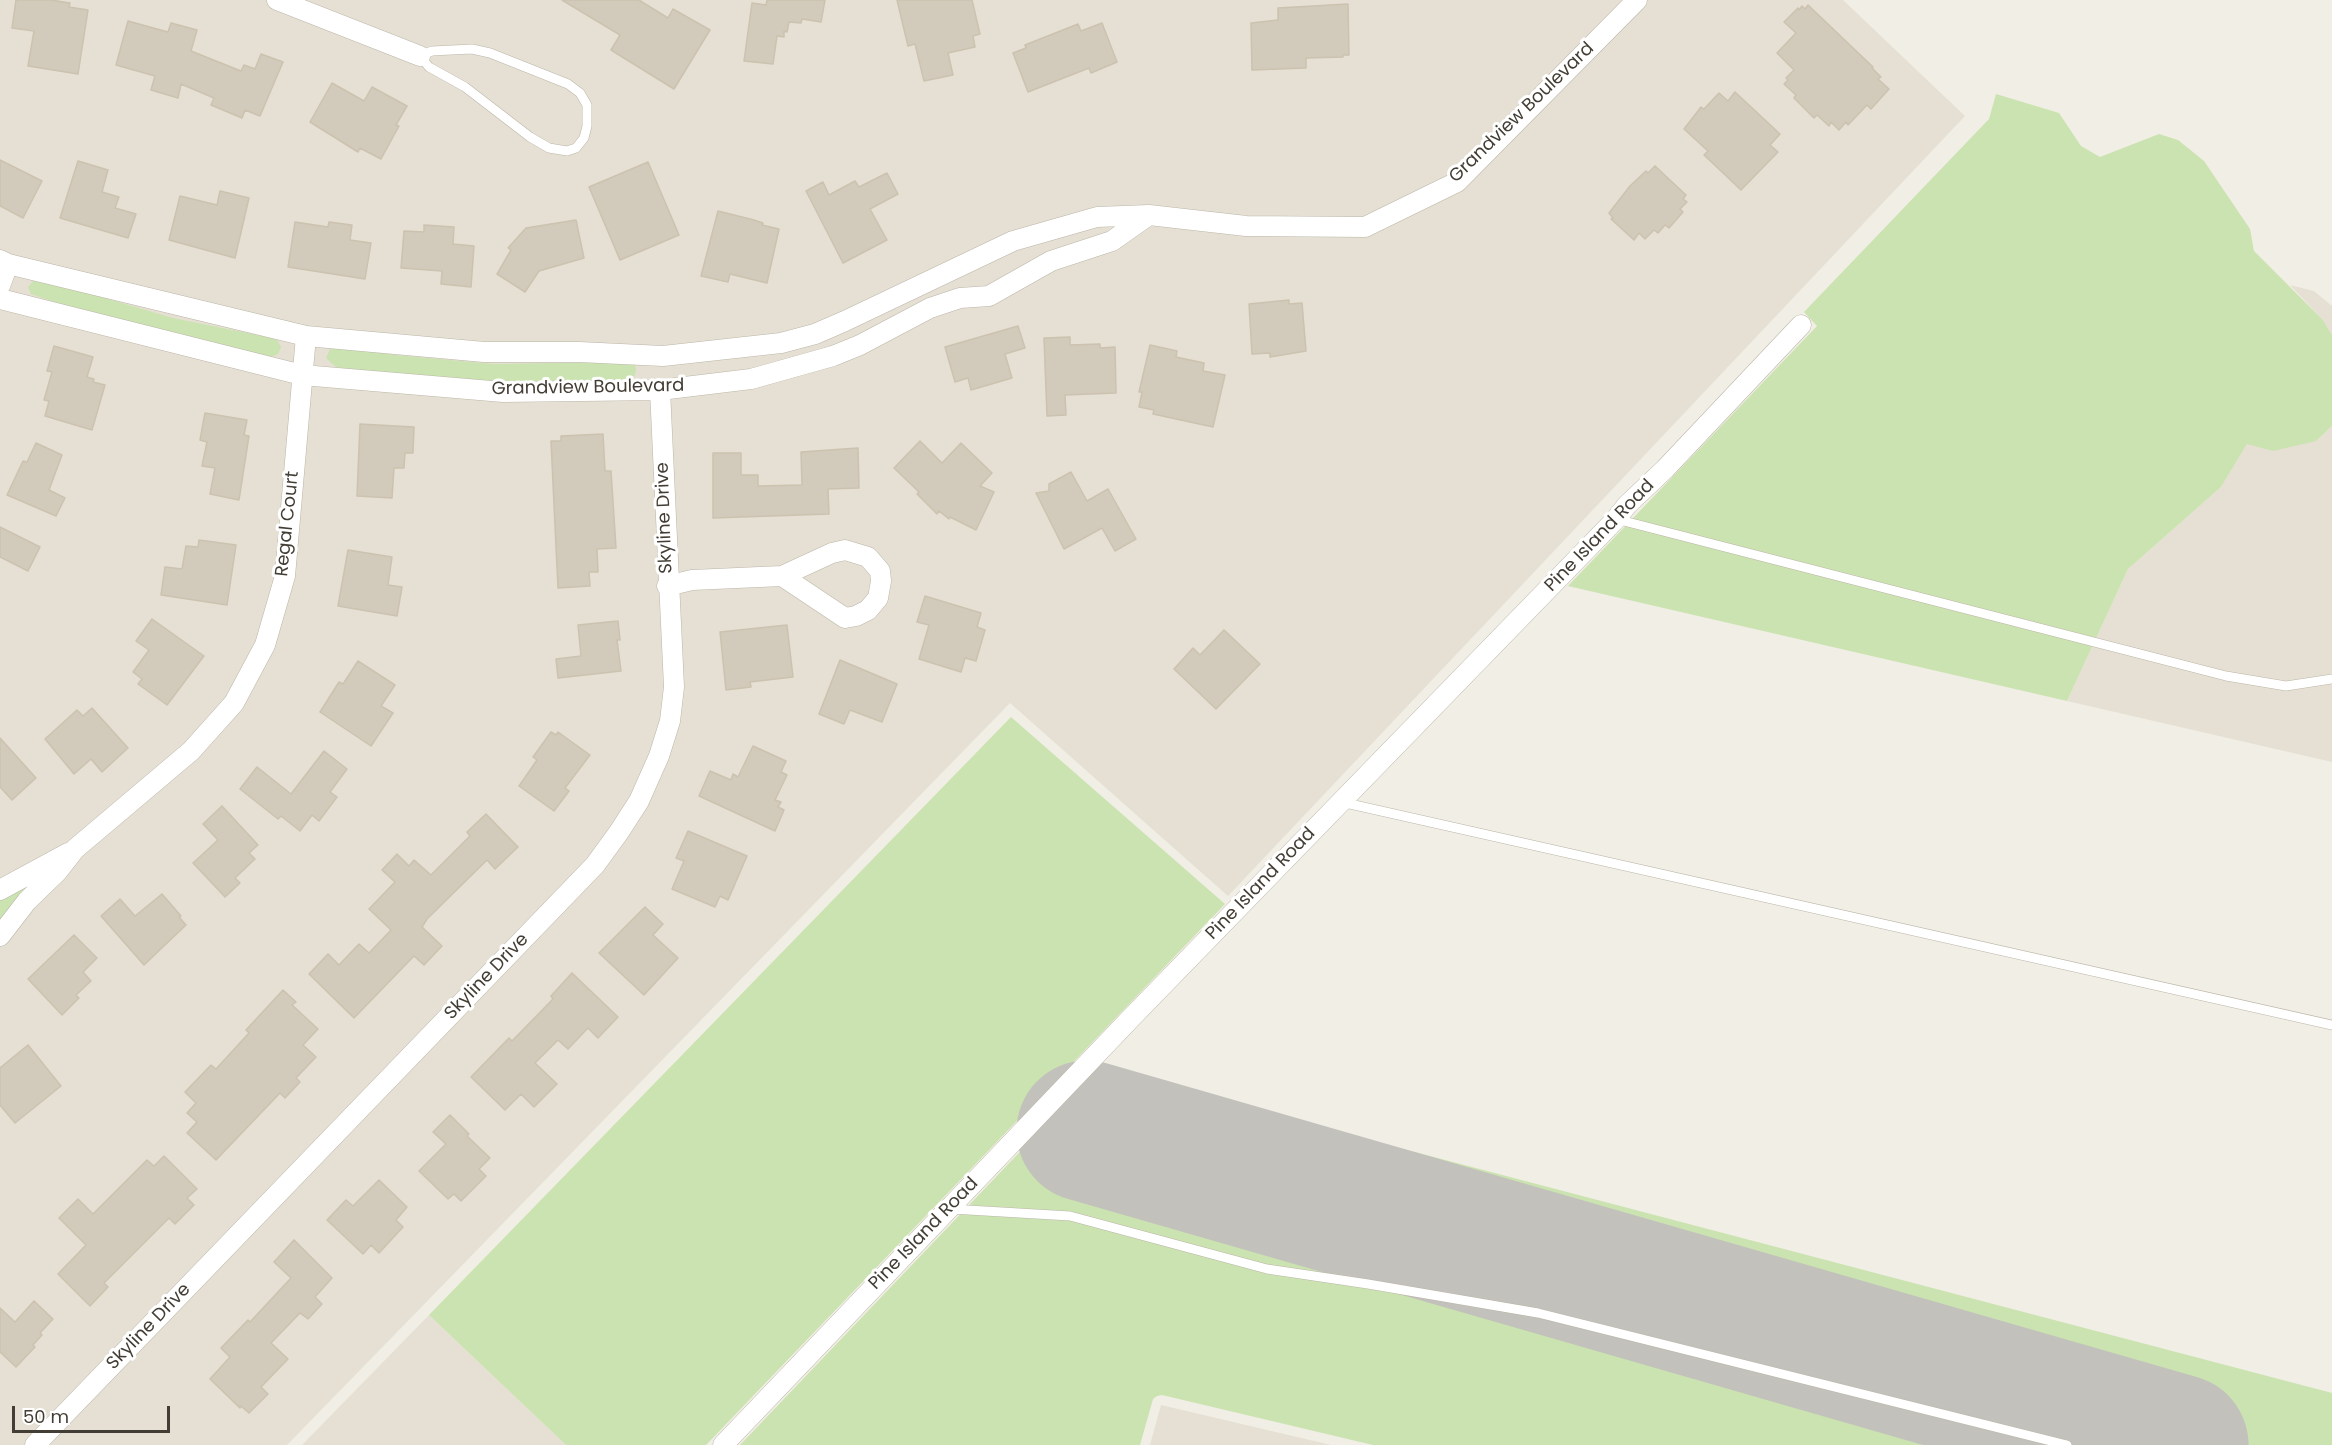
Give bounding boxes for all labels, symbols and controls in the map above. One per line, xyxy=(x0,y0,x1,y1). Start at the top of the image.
street label: Grandview Boulevard xyxy=(1445,38,1599,188)
street label: Grandview Boulevard xyxy=(492,376,684,400)
street label: Skyline Drive xyxy=(652,462,678,574)
street label: Regal Court xyxy=(272,470,304,578)
street label: Pine Island Road xyxy=(1541,475,1659,597)
street label: Pine Island Road xyxy=(1202,823,1320,945)
street label: Skyline Drive xyxy=(441,929,533,1025)
street label: Pine Island Road xyxy=(865,1173,983,1295)
street label: Skyline Drive xyxy=(103,1279,195,1375)
scale bar xyxy=(15,1394,172,1432)
text: 50 m xyxy=(23,1404,69,1429)

